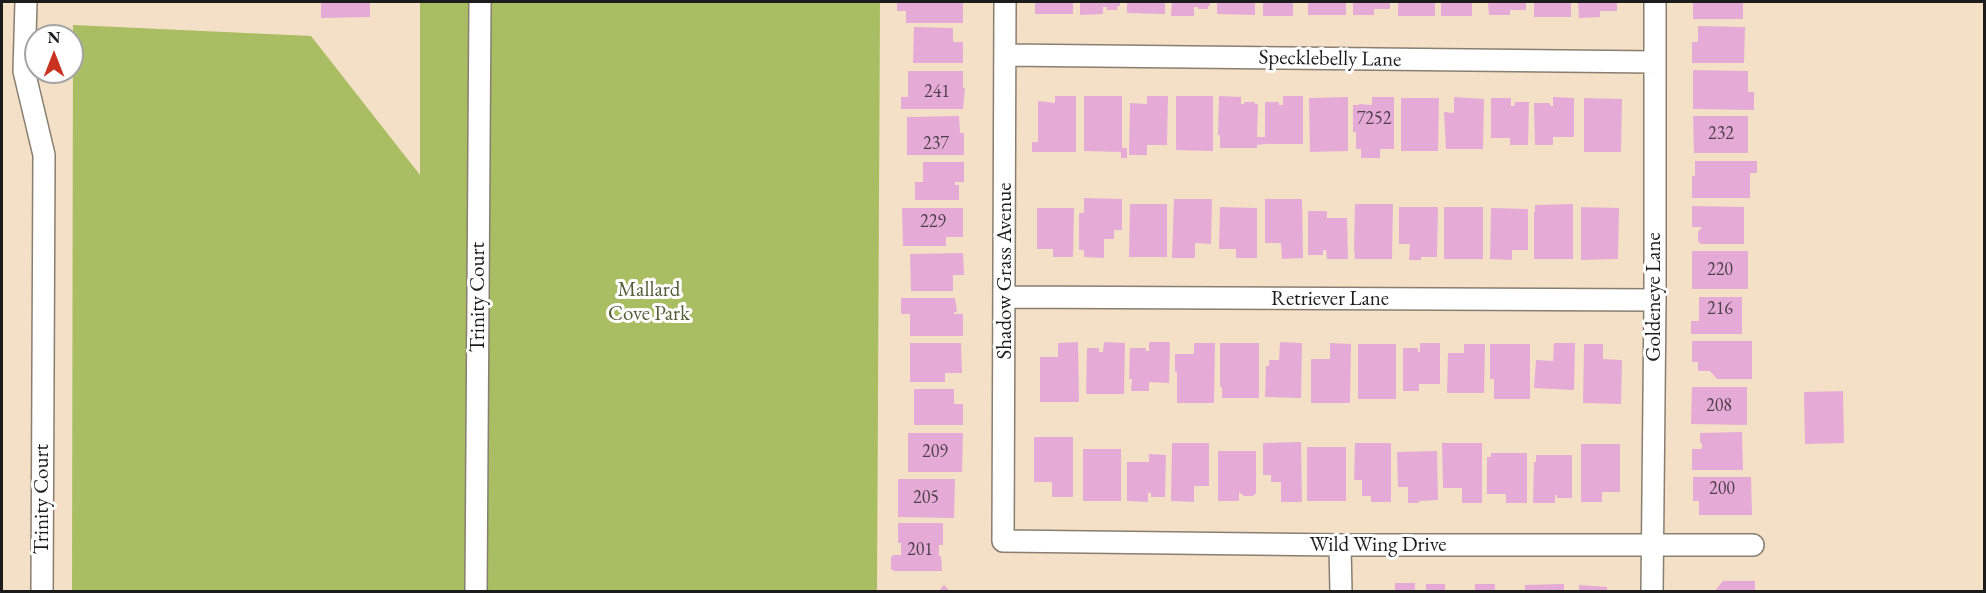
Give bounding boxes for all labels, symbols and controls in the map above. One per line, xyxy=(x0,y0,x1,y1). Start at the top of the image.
north arrow xyxy=(24,24,84,84)
text: N xyxy=(48,27,60,48)
street label: Specklebelly Lane xyxy=(1258,45,1402,73)
house number: 241 xyxy=(924,81,950,103)
house number: 7252 xyxy=(1357,108,1391,130)
house number: 232 xyxy=(1708,123,1734,145)
house number: 237 xyxy=(923,133,949,155)
street label: Shadow Grass Avenue xyxy=(992,183,1018,359)
house number: 229 xyxy=(920,211,946,233)
street label: Goldeneye Lane xyxy=(1641,232,1667,362)
street label: Trinity Court xyxy=(465,242,491,352)
house number: 220 xyxy=(1707,259,1733,281)
park label: Mallard Cove Park xyxy=(608,277,690,327)
street label: Retriever Lane xyxy=(1271,286,1389,312)
house number: 216 xyxy=(1707,298,1733,320)
house number: 208 xyxy=(1706,395,1732,417)
house number: 209 xyxy=(922,441,948,463)
street label: Trinity Court xyxy=(29,444,55,554)
house number: 200 xyxy=(1709,478,1735,500)
house number: 205 xyxy=(913,487,939,509)
street label: Wild Wing Drive xyxy=(1309,532,1447,558)
house number: 201 xyxy=(907,539,933,561)

